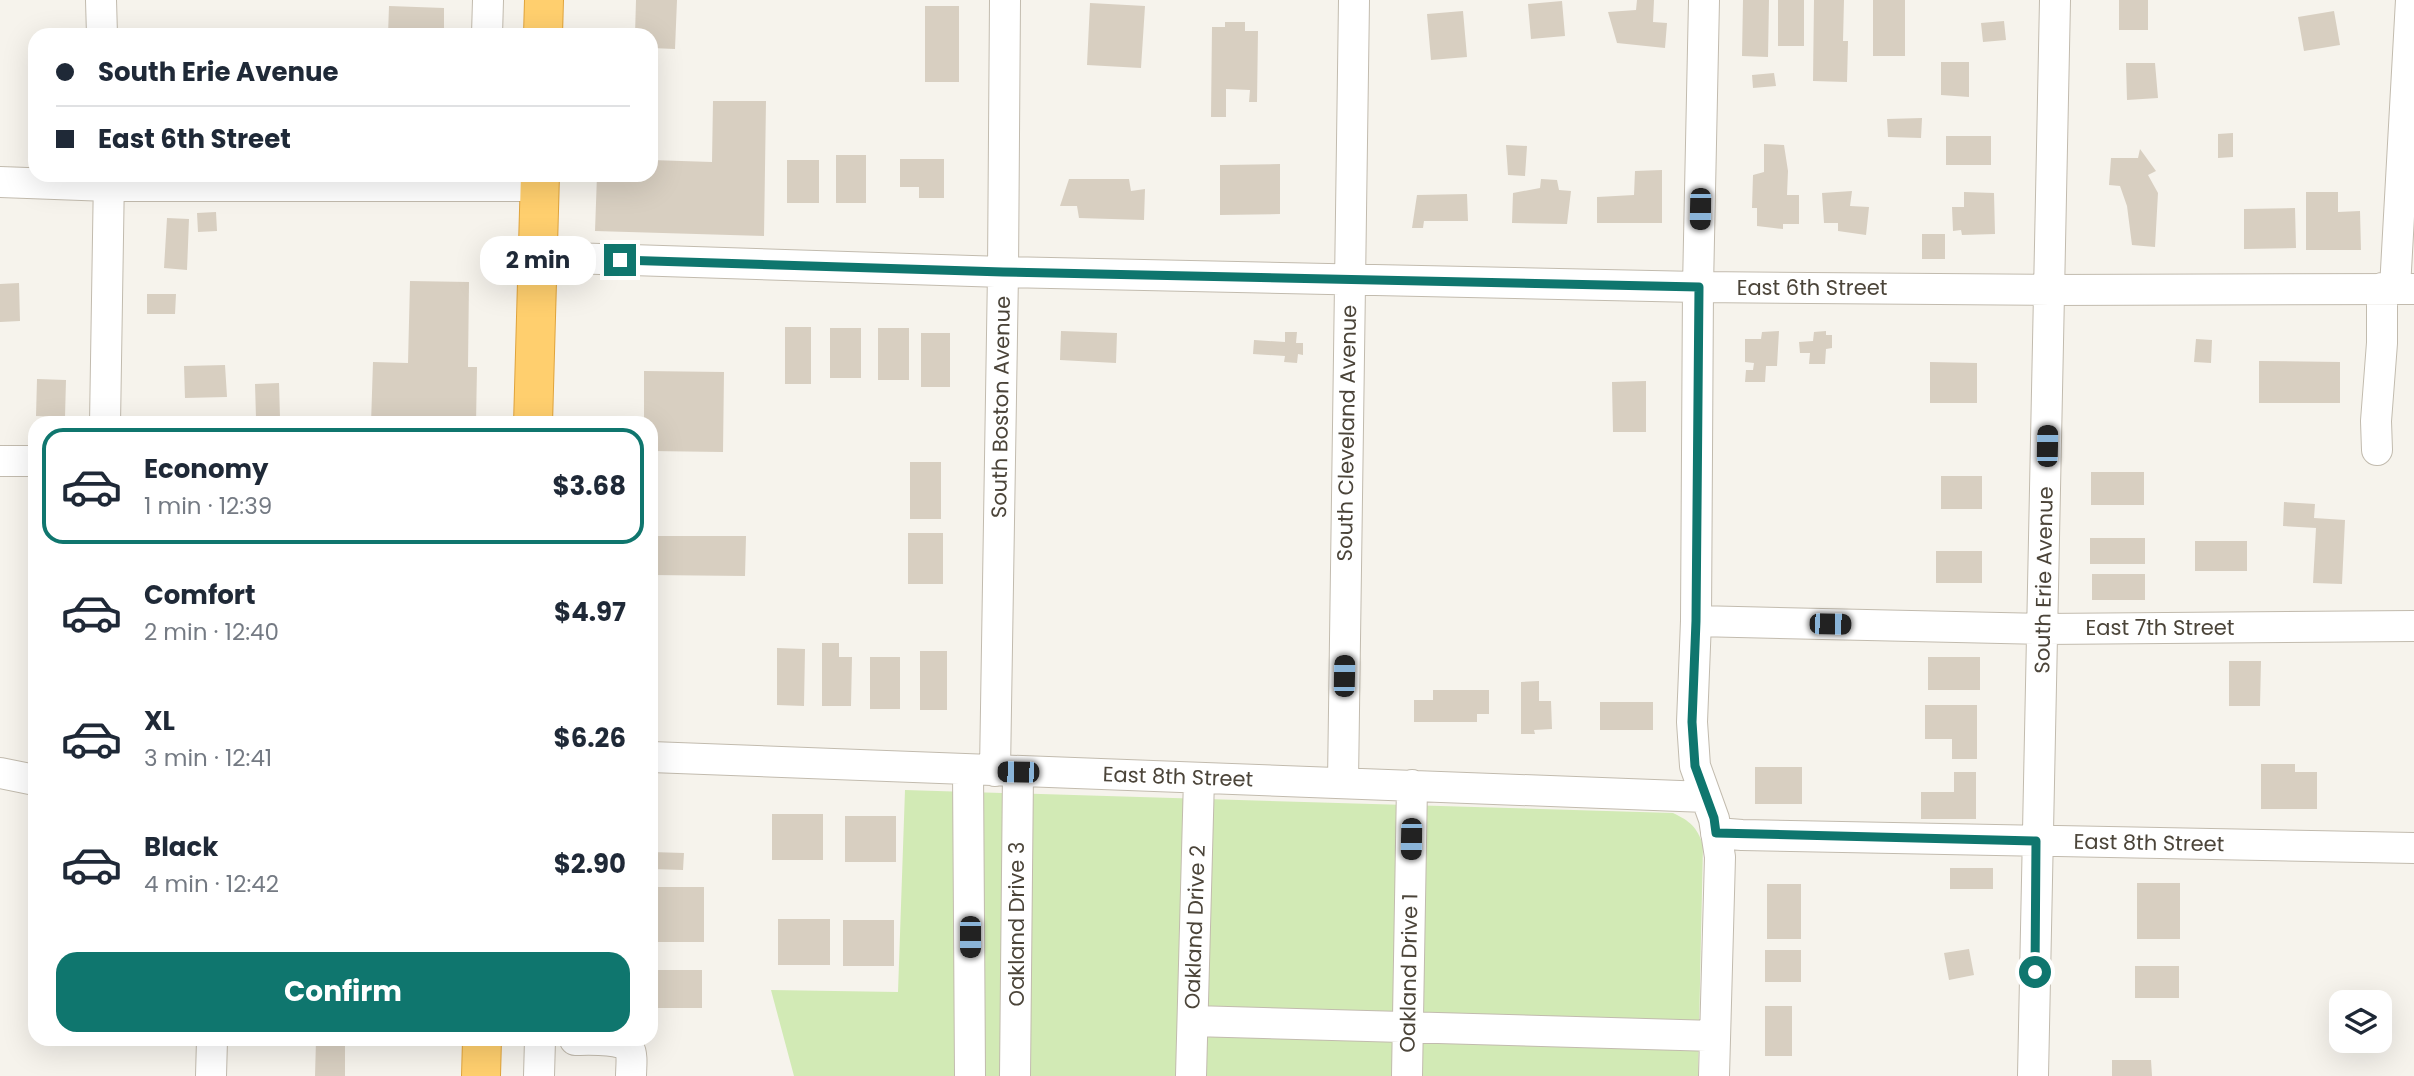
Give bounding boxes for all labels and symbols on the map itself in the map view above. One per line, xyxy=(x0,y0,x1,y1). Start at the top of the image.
car xyxy=(1690,188,1711,230)
callout: 2 min xyxy=(480,236,596,284)
route end xyxy=(604,244,636,276)
street label: East 6th Street xyxy=(1737,273,1887,302)
street label: South Boston Avenue xyxy=(984,296,1017,518)
street label: South Cleveland Avenue xyxy=(1330,304,1363,562)
car xyxy=(2037,425,2058,467)
street label: South Erie Avenue xyxy=(2027,486,2060,674)
car xyxy=(1809,613,1852,635)
street label: East 7th Street xyxy=(2086,613,2234,642)
car xyxy=(1334,655,1355,697)
street label: East 8th Street xyxy=(1102,759,1254,794)
car xyxy=(997,761,1040,783)
car xyxy=(1401,818,1422,860)
street label: East 8th Street xyxy=(2073,827,2225,858)
street label: Oakland Drive 3 xyxy=(1002,842,1031,1006)
street label: Oakland Drive 2 xyxy=(1177,844,1212,1010)
street label: Oakland Drive 1 xyxy=(1393,893,1424,1053)
car xyxy=(960,916,981,958)
route start xyxy=(2019,956,2051,988)

